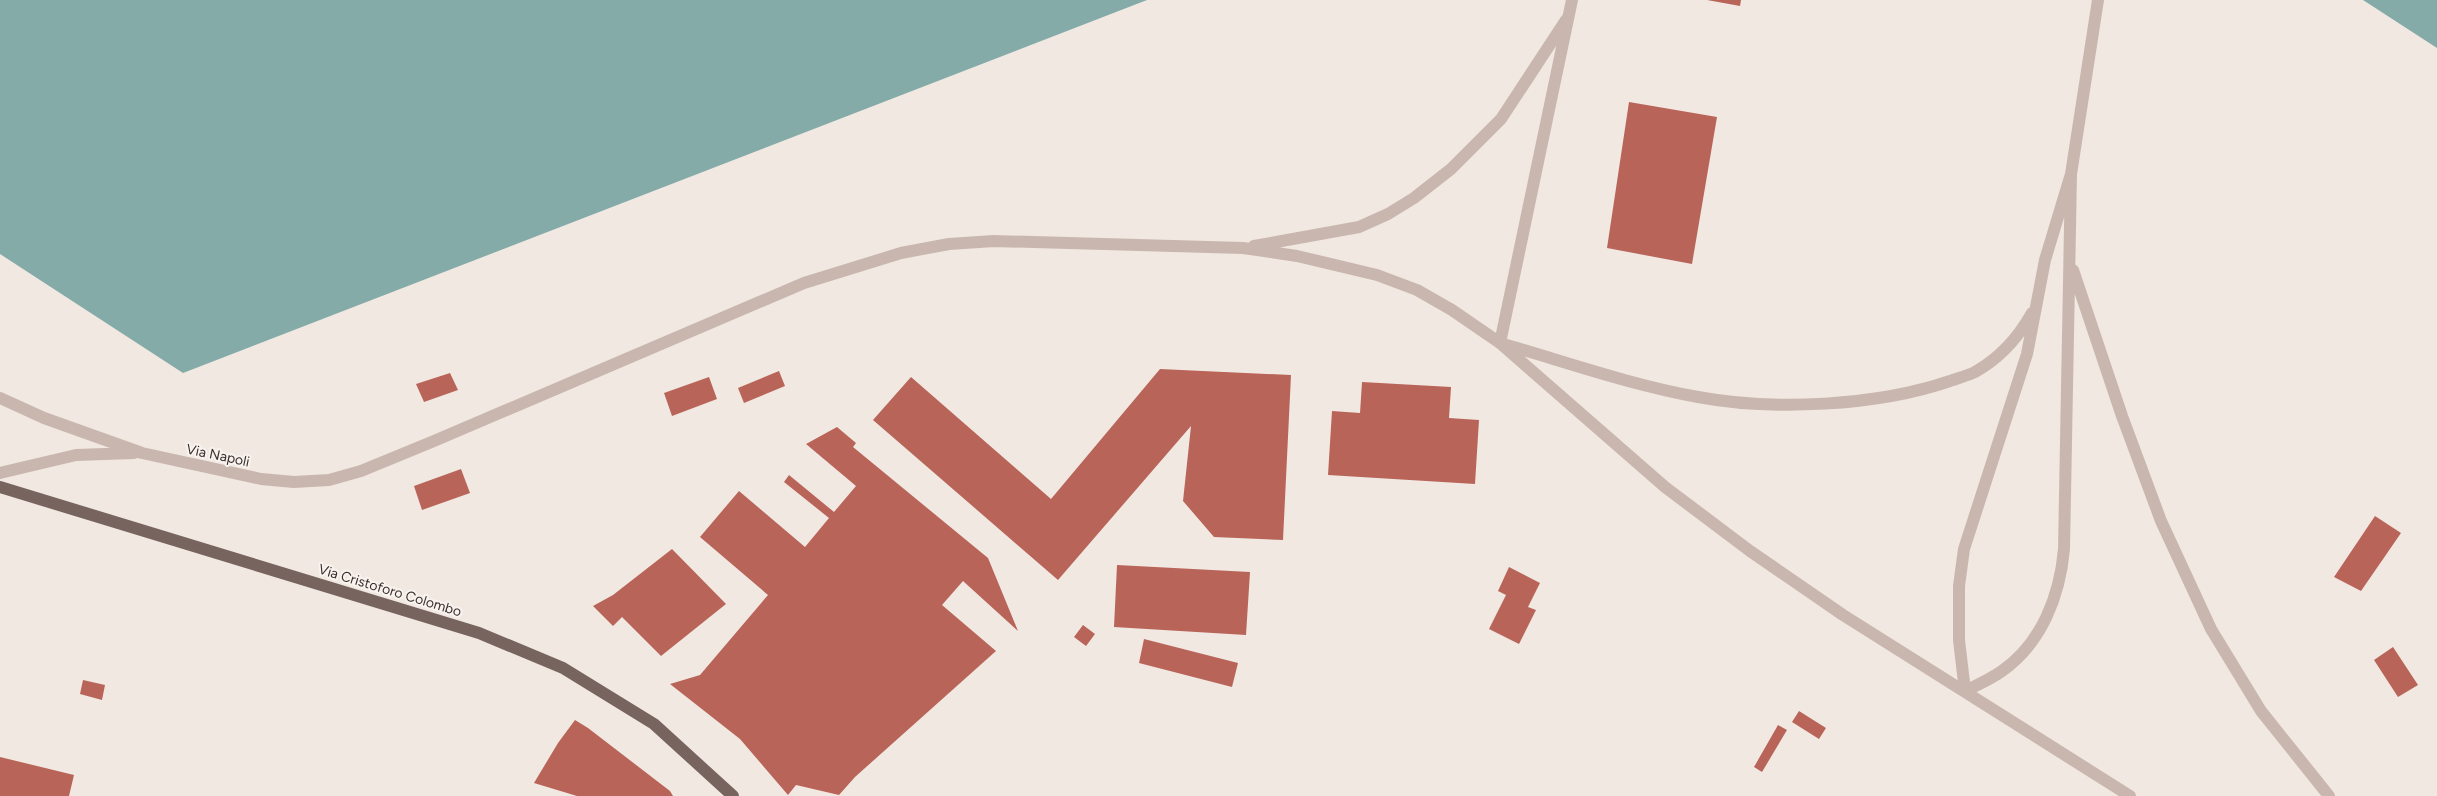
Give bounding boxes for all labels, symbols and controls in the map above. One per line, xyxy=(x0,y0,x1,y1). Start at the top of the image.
street label: Via Napoli xyxy=(185,440,251,470)
street label: Via Cristoforo Colombo xyxy=(316,561,463,620)

